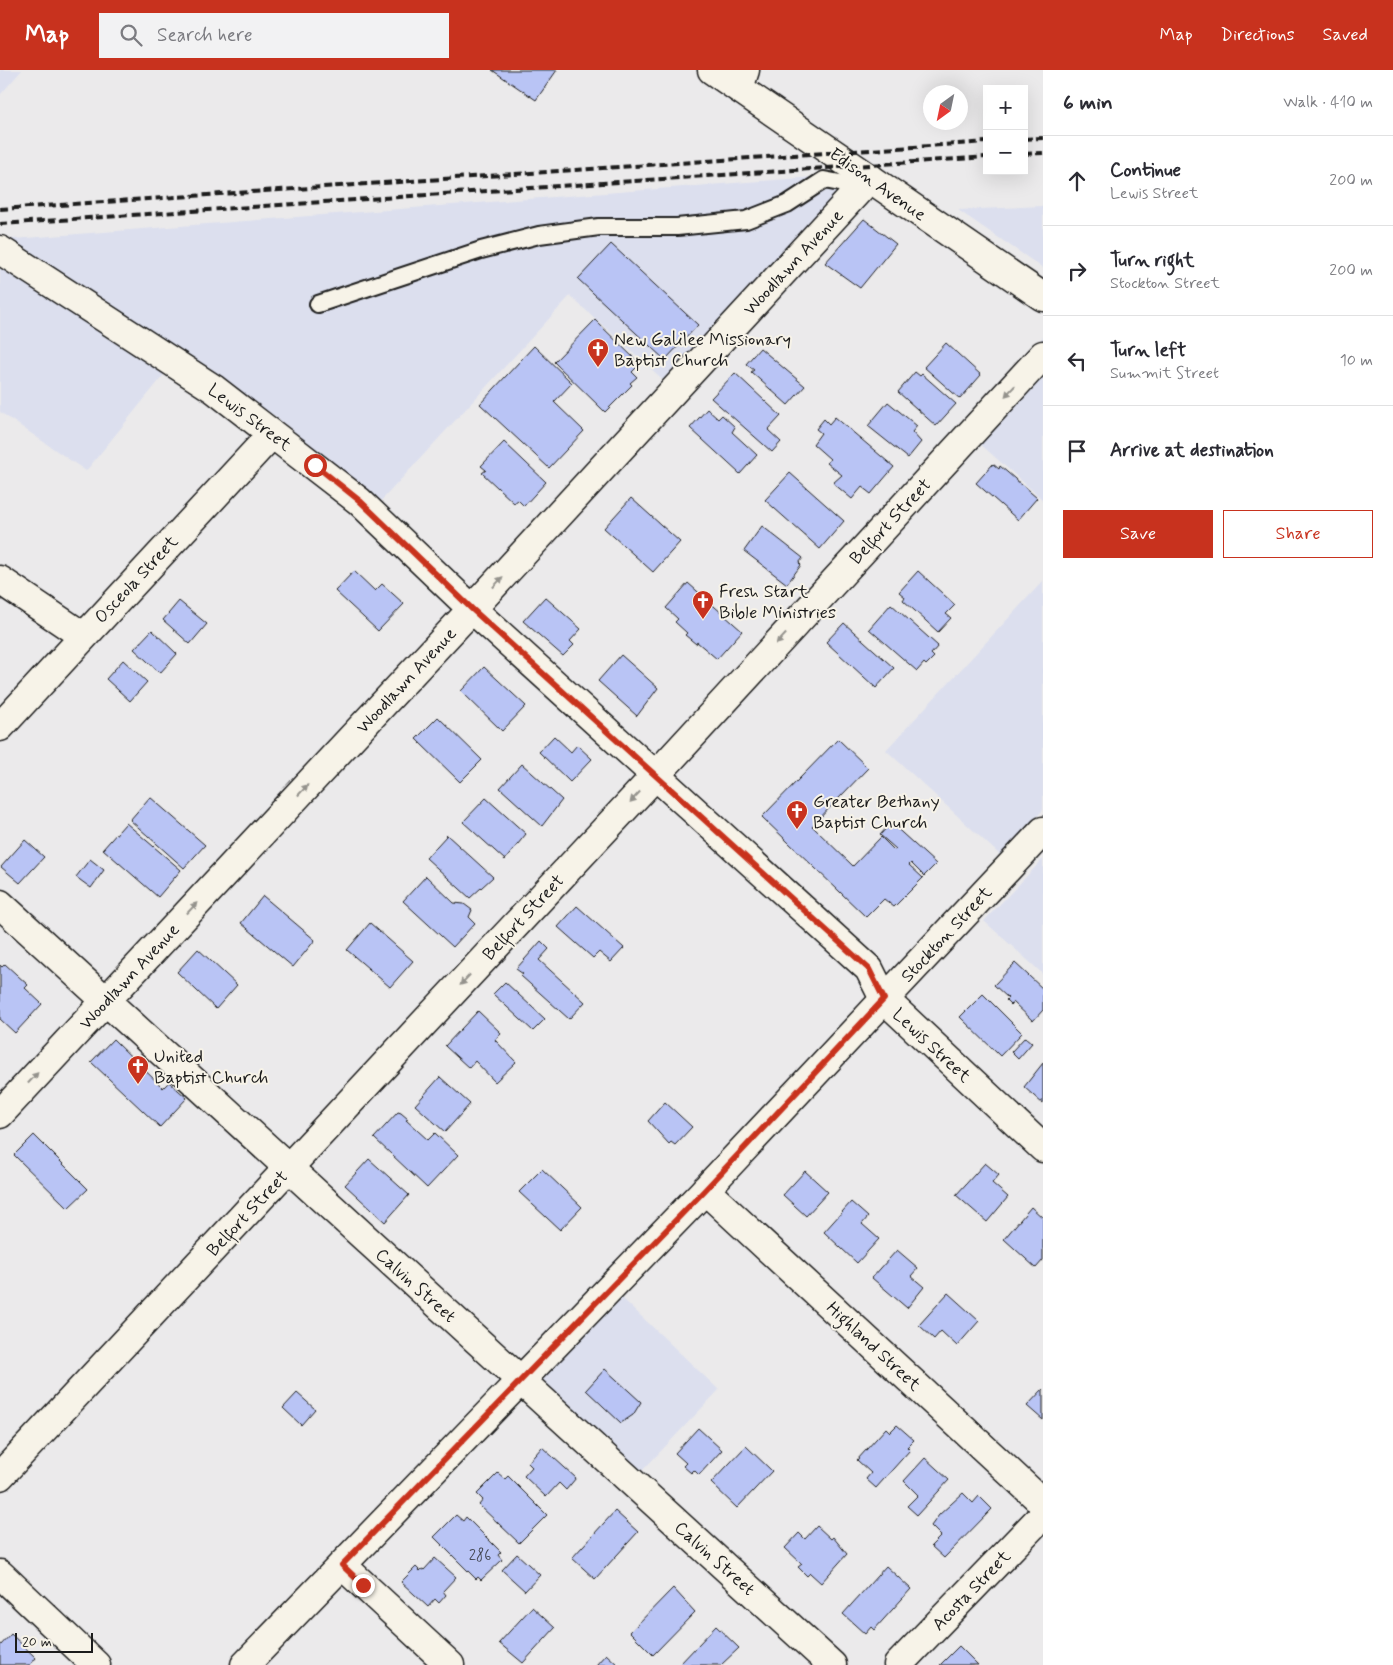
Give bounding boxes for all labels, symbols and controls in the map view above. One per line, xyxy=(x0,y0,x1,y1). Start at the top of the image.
search box xyxy=(99,13,449,58)
text: Map xyxy=(25,20,69,51)
icon: search xyxy=(117,21,145,49)
text: Search here xyxy=(157,23,253,48)
text: Map xyxy=(1160,23,1193,47)
text: Directions xyxy=(1221,23,1295,47)
text: Saved xyxy=(1323,23,1368,47)
north arrow xyxy=(923,85,968,130)
map controls xyxy=(983,85,1028,175)
button: + xyxy=(983,85,1028,130)
text: 6 min xyxy=(1063,89,1113,117)
text: Walk · 410 m xyxy=(1283,92,1373,113)
button: − xyxy=(983,130,1028,175)
street label: Edison Avenue xyxy=(824,142,931,227)
text: Continue xyxy=(1110,158,1181,183)
icon: ahead xyxy=(1063,167,1091,195)
text: 200 m xyxy=(1329,170,1373,191)
text: Lewis Street xyxy=(1110,183,1198,204)
street label: Woodlawn Avenue xyxy=(738,204,849,321)
text: Turn right xyxy=(1110,248,1194,273)
icon: right xyxy=(1063,257,1091,285)
text: 200 m xyxy=(1329,260,1373,281)
text: Stockton Street xyxy=(1110,273,1220,294)
place label: New Galilee Missionary Baptist Church xyxy=(614,328,791,373)
church icon: New Galilee Missionary Baptist Church xyxy=(586,337,610,368)
text: Turn left xyxy=(1110,338,1186,363)
icon: left xyxy=(1063,347,1091,375)
text: 10 m xyxy=(1340,350,1373,371)
text: Summit Street xyxy=(1110,363,1219,384)
street label: Lewis Street xyxy=(203,378,297,458)
one-way arrow xyxy=(1004,385,1016,397)
icon: arrive xyxy=(1063,437,1091,465)
text: Arrive at destination xyxy=(1110,438,1274,463)
route start xyxy=(304,454,327,477)
street label: Belfort Street xyxy=(845,473,938,571)
button: Save xyxy=(1063,510,1213,558)
button: Share xyxy=(1223,510,1373,558)
street label: Osceola Street xyxy=(90,530,184,629)
one-way arrow xyxy=(492,576,504,588)
place label: Fresh Start Bible Ministries xyxy=(719,580,836,625)
church icon: Fresh Start Bible Ministries xyxy=(691,589,715,620)
street label: Woodlawn Avenue xyxy=(351,622,462,739)
one-way arrow xyxy=(775,633,787,645)
one-way arrow xyxy=(297,784,309,796)
place label: Greater Bethany Baptist Church xyxy=(813,790,940,835)
one-way arrow xyxy=(629,791,641,803)
church icon: Greater Bethany Baptist Church xyxy=(785,799,809,830)
street label: Belfort Street xyxy=(478,869,571,967)
street label: Stockton Street xyxy=(896,881,998,988)
one-way arrow xyxy=(186,903,198,915)
street label: Woodlawn Avenue xyxy=(74,918,185,1035)
one-way arrow xyxy=(459,974,471,986)
street label: Lewis Street xyxy=(887,1003,976,1089)
place label: United Baptist Church xyxy=(154,1045,268,1090)
church icon: United Baptist Church xyxy=(126,1054,150,1085)
one-way arrow xyxy=(27,1072,39,1084)
street label: Belfort Street xyxy=(202,1165,295,1263)
street label: Calvin Street xyxy=(370,1243,461,1329)
street label: Highland Street xyxy=(819,1297,926,1399)
street label: Calvin Street xyxy=(669,1516,760,1602)
street label: Acosta Street xyxy=(927,1545,1017,1636)
house number: 286 xyxy=(469,1546,491,1566)
route end xyxy=(352,1574,375,1597)
scale bar xyxy=(15,1630,92,1653)
text: 20 m xyxy=(22,1633,52,1651)

